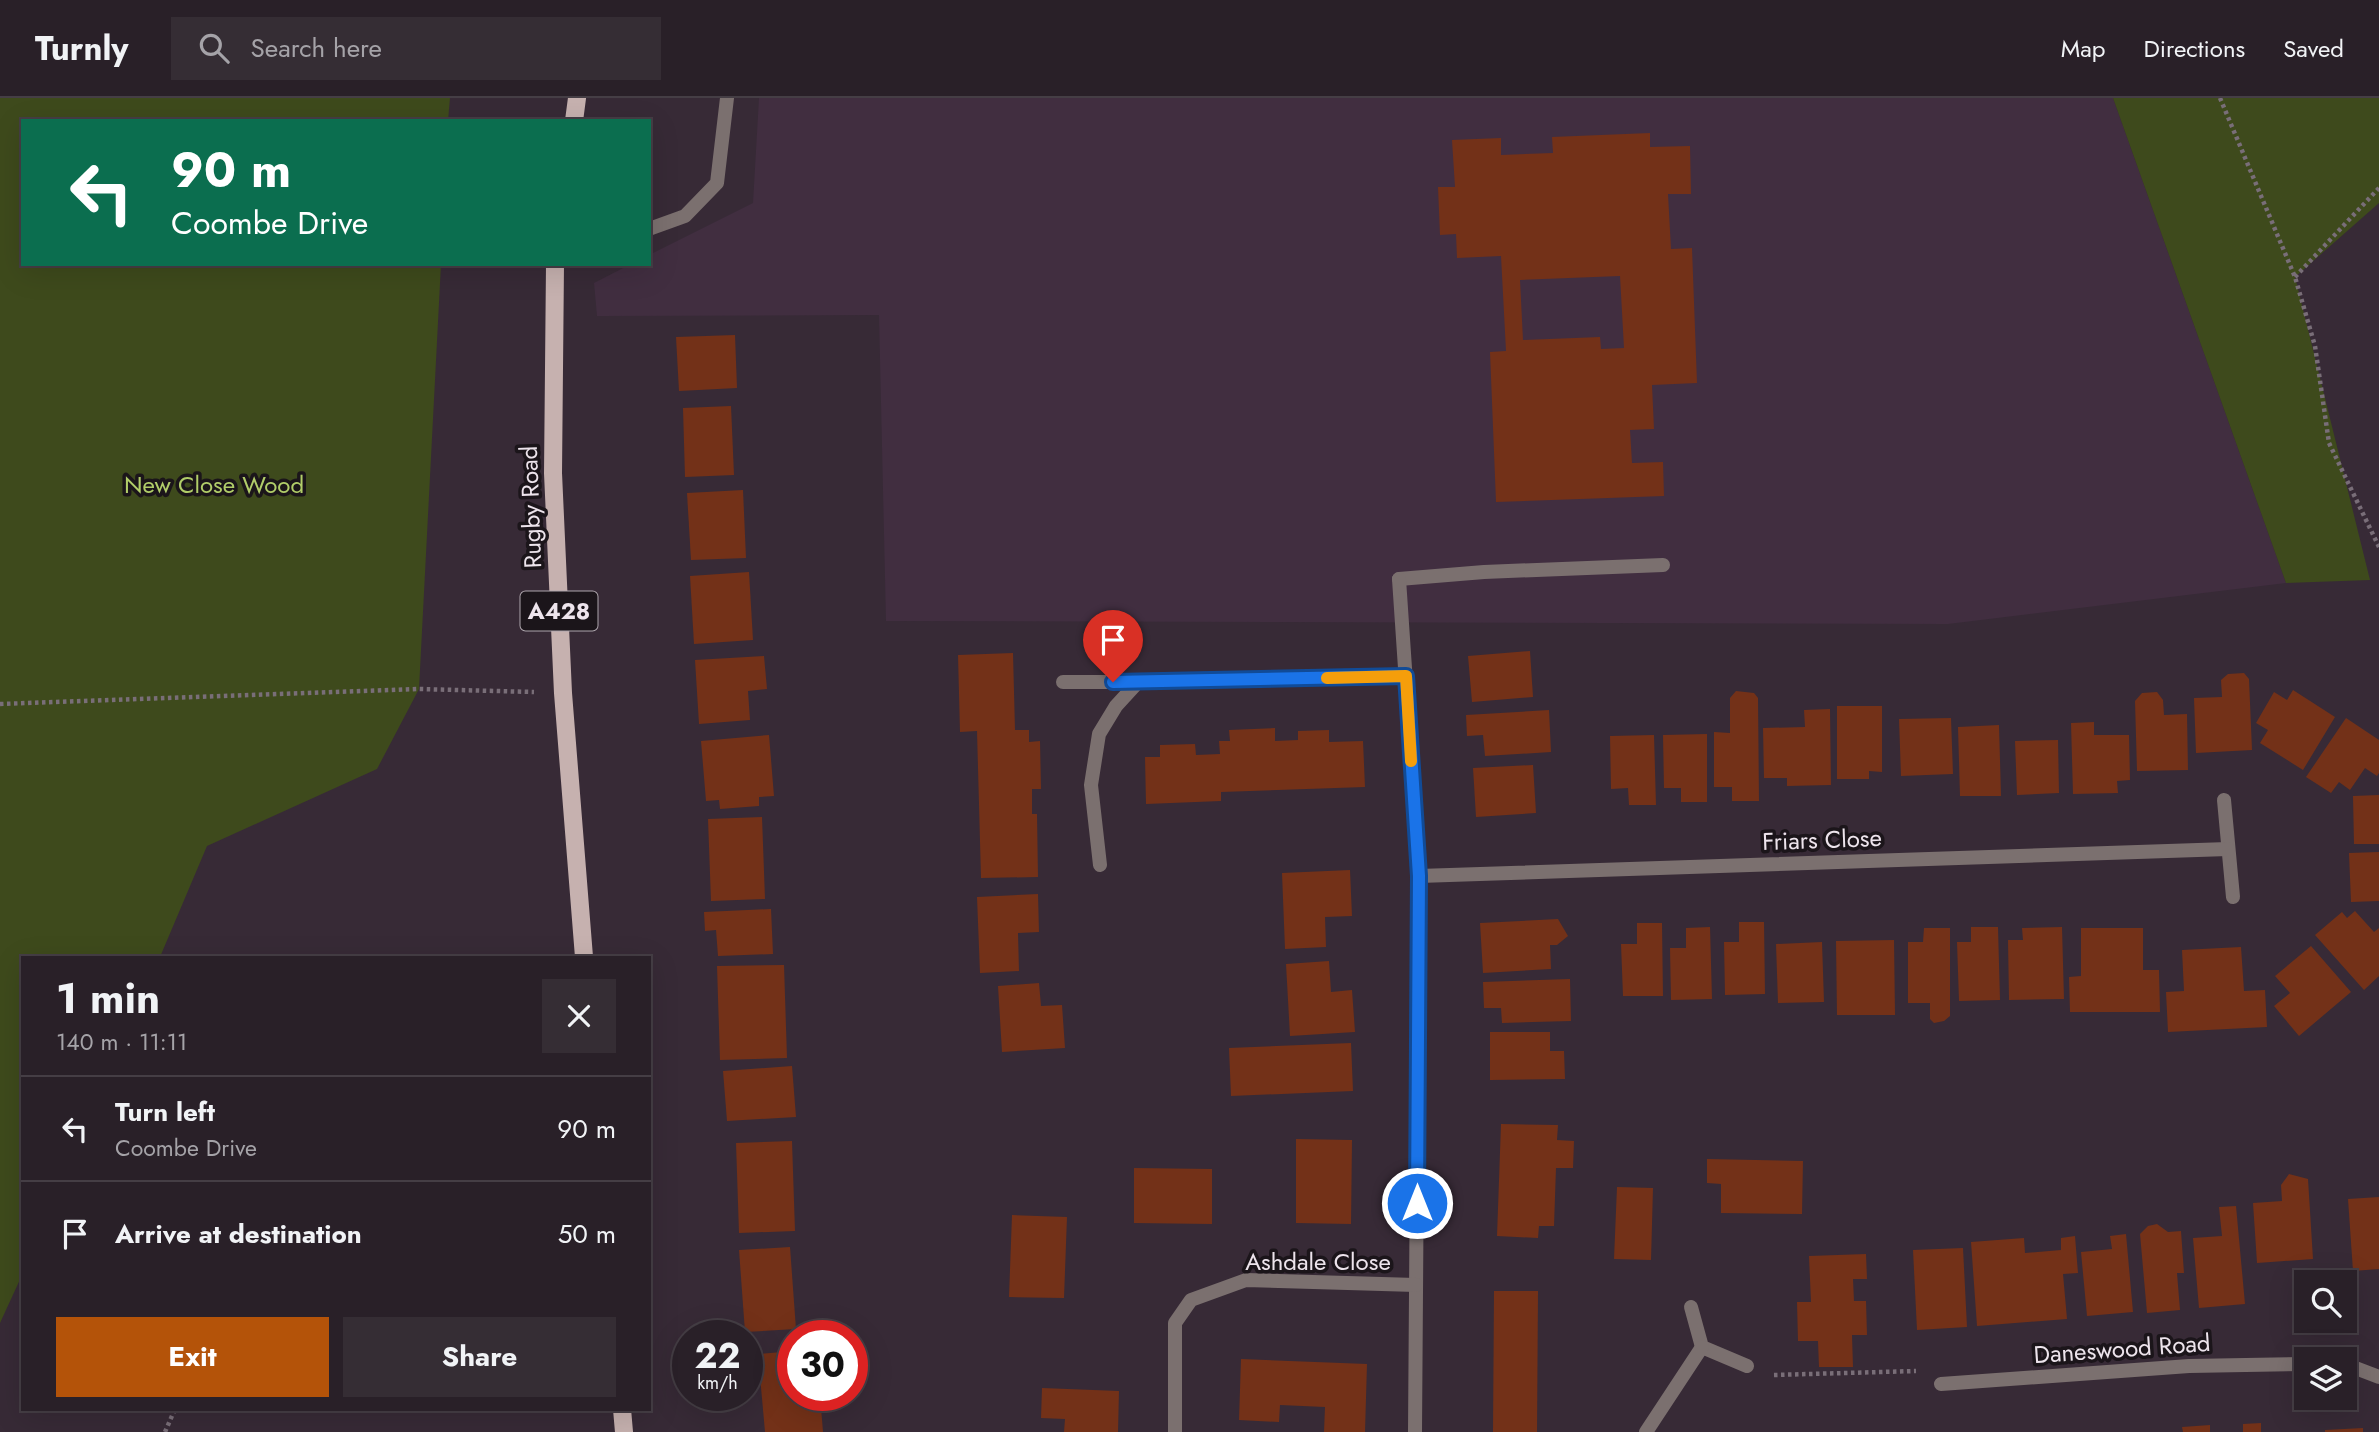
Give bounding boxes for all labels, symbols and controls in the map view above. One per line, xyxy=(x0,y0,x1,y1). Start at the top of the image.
search box xyxy=(171,17,661,80)
text: Turnly xyxy=(35,25,129,72)
icon: search xyxy=(195,29,233,67)
text: Search here xyxy=(251,29,382,67)
text: Map xyxy=(2061,31,2106,66)
text: Directions xyxy=(2144,31,2245,66)
text: Saved xyxy=(2283,31,2344,66)
text: 90 m xyxy=(171,135,291,205)
icon: left xyxy=(56,147,147,238)
text: Coombe Drive xyxy=(171,200,368,246)
street label: Rugby Road xyxy=(511,445,550,569)
park label: New Close Wood xyxy=(124,467,304,502)
road number: A428 xyxy=(520,592,598,631)
pin xyxy=(1083,610,1143,682)
icon: arrive xyxy=(1094,621,1132,659)
street label: Friars Close xyxy=(1762,820,1882,859)
text: 1 min xyxy=(56,968,160,1029)
button: close xyxy=(542,979,616,1053)
text: 140 m · 11:11 xyxy=(56,1025,187,1059)
text: Turn left xyxy=(115,1093,215,1131)
icon: left xyxy=(56,1110,94,1148)
text: 90 m xyxy=(557,1110,616,1148)
text: Coombe Drive xyxy=(115,1131,257,1165)
position arrow xyxy=(1380,1166,1454,1240)
icon: arrive xyxy=(56,1215,94,1253)
text: Arrive at destination xyxy=(115,1215,362,1253)
text: 50 m xyxy=(558,1215,616,1253)
street label: Ashdale Close xyxy=(1245,1244,1391,1279)
map controls xyxy=(2294,1270,2357,1410)
button: search xyxy=(2294,1270,2357,1333)
button: Exit xyxy=(56,1317,329,1397)
button: Share xyxy=(343,1317,616,1397)
speed limit sign: 30 xyxy=(777,1320,868,1411)
street label: Daneswood Road xyxy=(2032,1325,2212,1372)
text: 22 xyxy=(695,1331,740,1381)
button: layers xyxy=(2294,1347,2357,1410)
text: km/h xyxy=(697,1370,738,1396)

